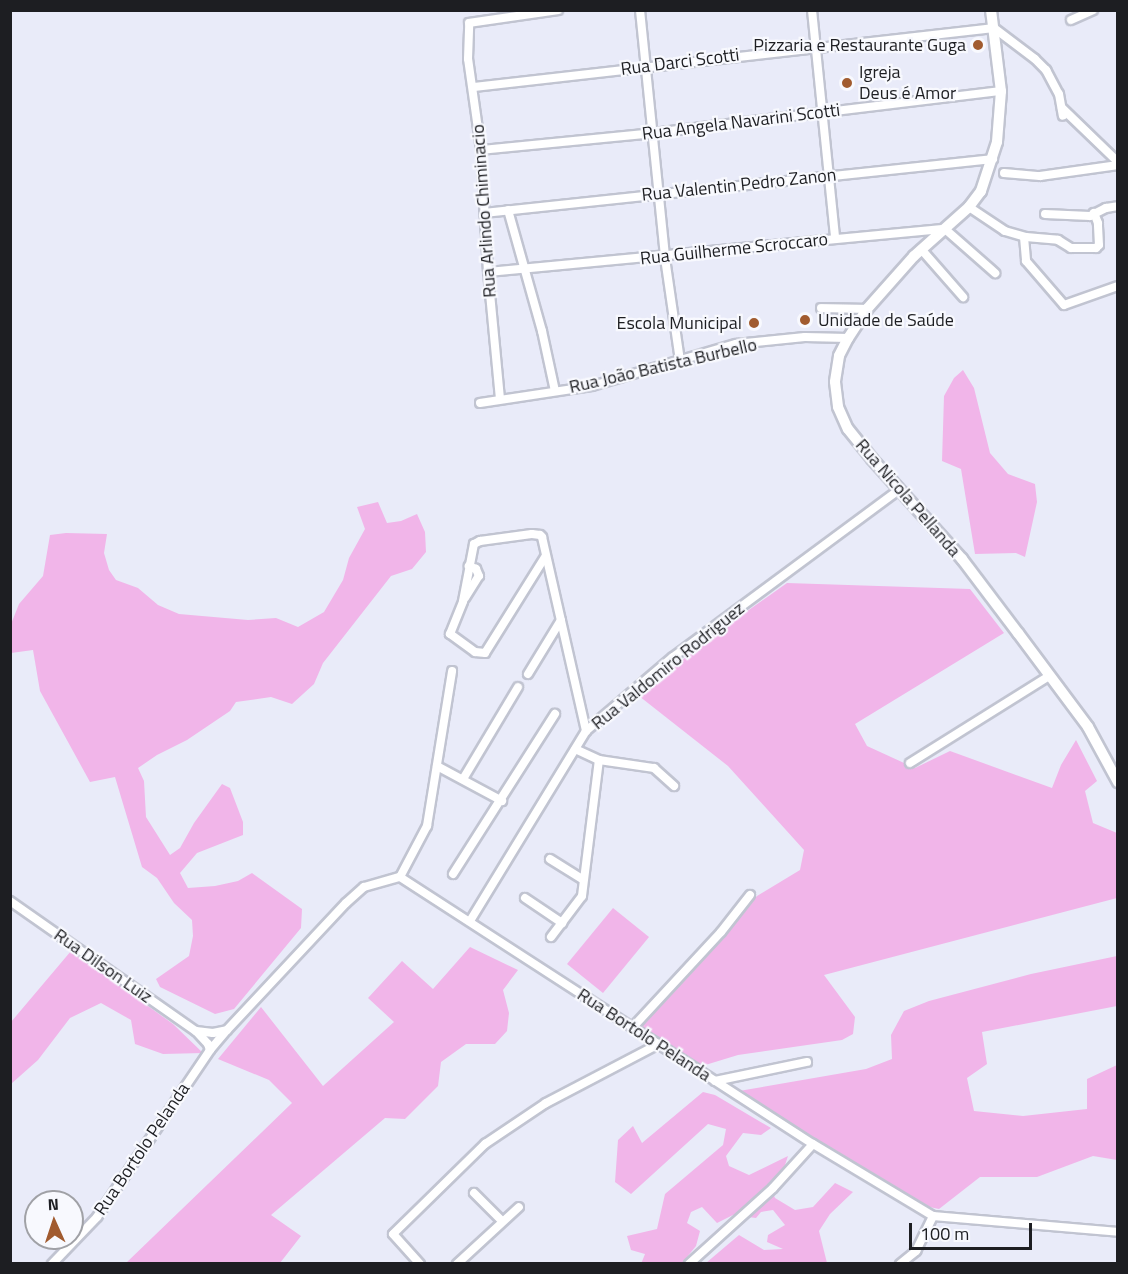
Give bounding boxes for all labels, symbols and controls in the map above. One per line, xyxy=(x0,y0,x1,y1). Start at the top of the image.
place label: Pizzaria e Restaurante Guga xyxy=(753,34,966,56)
marker: Pizzaria e Restaurante Guga xyxy=(971,38,985,52)
street label: Rua Darci Scotti xyxy=(619,44,741,80)
place label: Igreja Deus é Amor xyxy=(859,62,956,104)
marker: Igreja Deus é Amor xyxy=(840,76,854,90)
street label: Rua Angela Navarini Scotti xyxy=(641,99,841,145)
street label: Rua Arlindo Chiminacio xyxy=(467,124,501,298)
street label: Rua Valentin Pedro Zanon xyxy=(641,164,837,206)
street label: Rua Guilherme Scroccaro xyxy=(639,228,829,270)
place label: Unidade de Saúde xyxy=(818,309,954,331)
marker: Unidade de Saúde xyxy=(796,311,814,329)
place label: Escola Municipal xyxy=(617,312,742,334)
marker: Escola Municipal xyxy=(747,316,761,330)
street label: Rua João Batista Burbello xyxy=(567,334,759,398)
street label: Rua Nicola Pellanda xyxy=(851,435,965,561)
street label: Rua Valdomiro Rodriguez xyxy=(587,598,749,734)
street label: Rua Dilson Luiz xyxy=(50,924,156,1008)
street label: Rua Bortolo Pelanda xyxy=(573,984,715,1086)
street label: Rua Bortolo Pelanda xyxy=(90,1079,194,1219)
north arrow xyxy=(24,1190,84,1250)
text: N xyxy=(47,1192,59,1216)
scale bar xyxy=(912,1211,1035,1249)
text: 100 m xyxy=(920,1220,969,1247)

